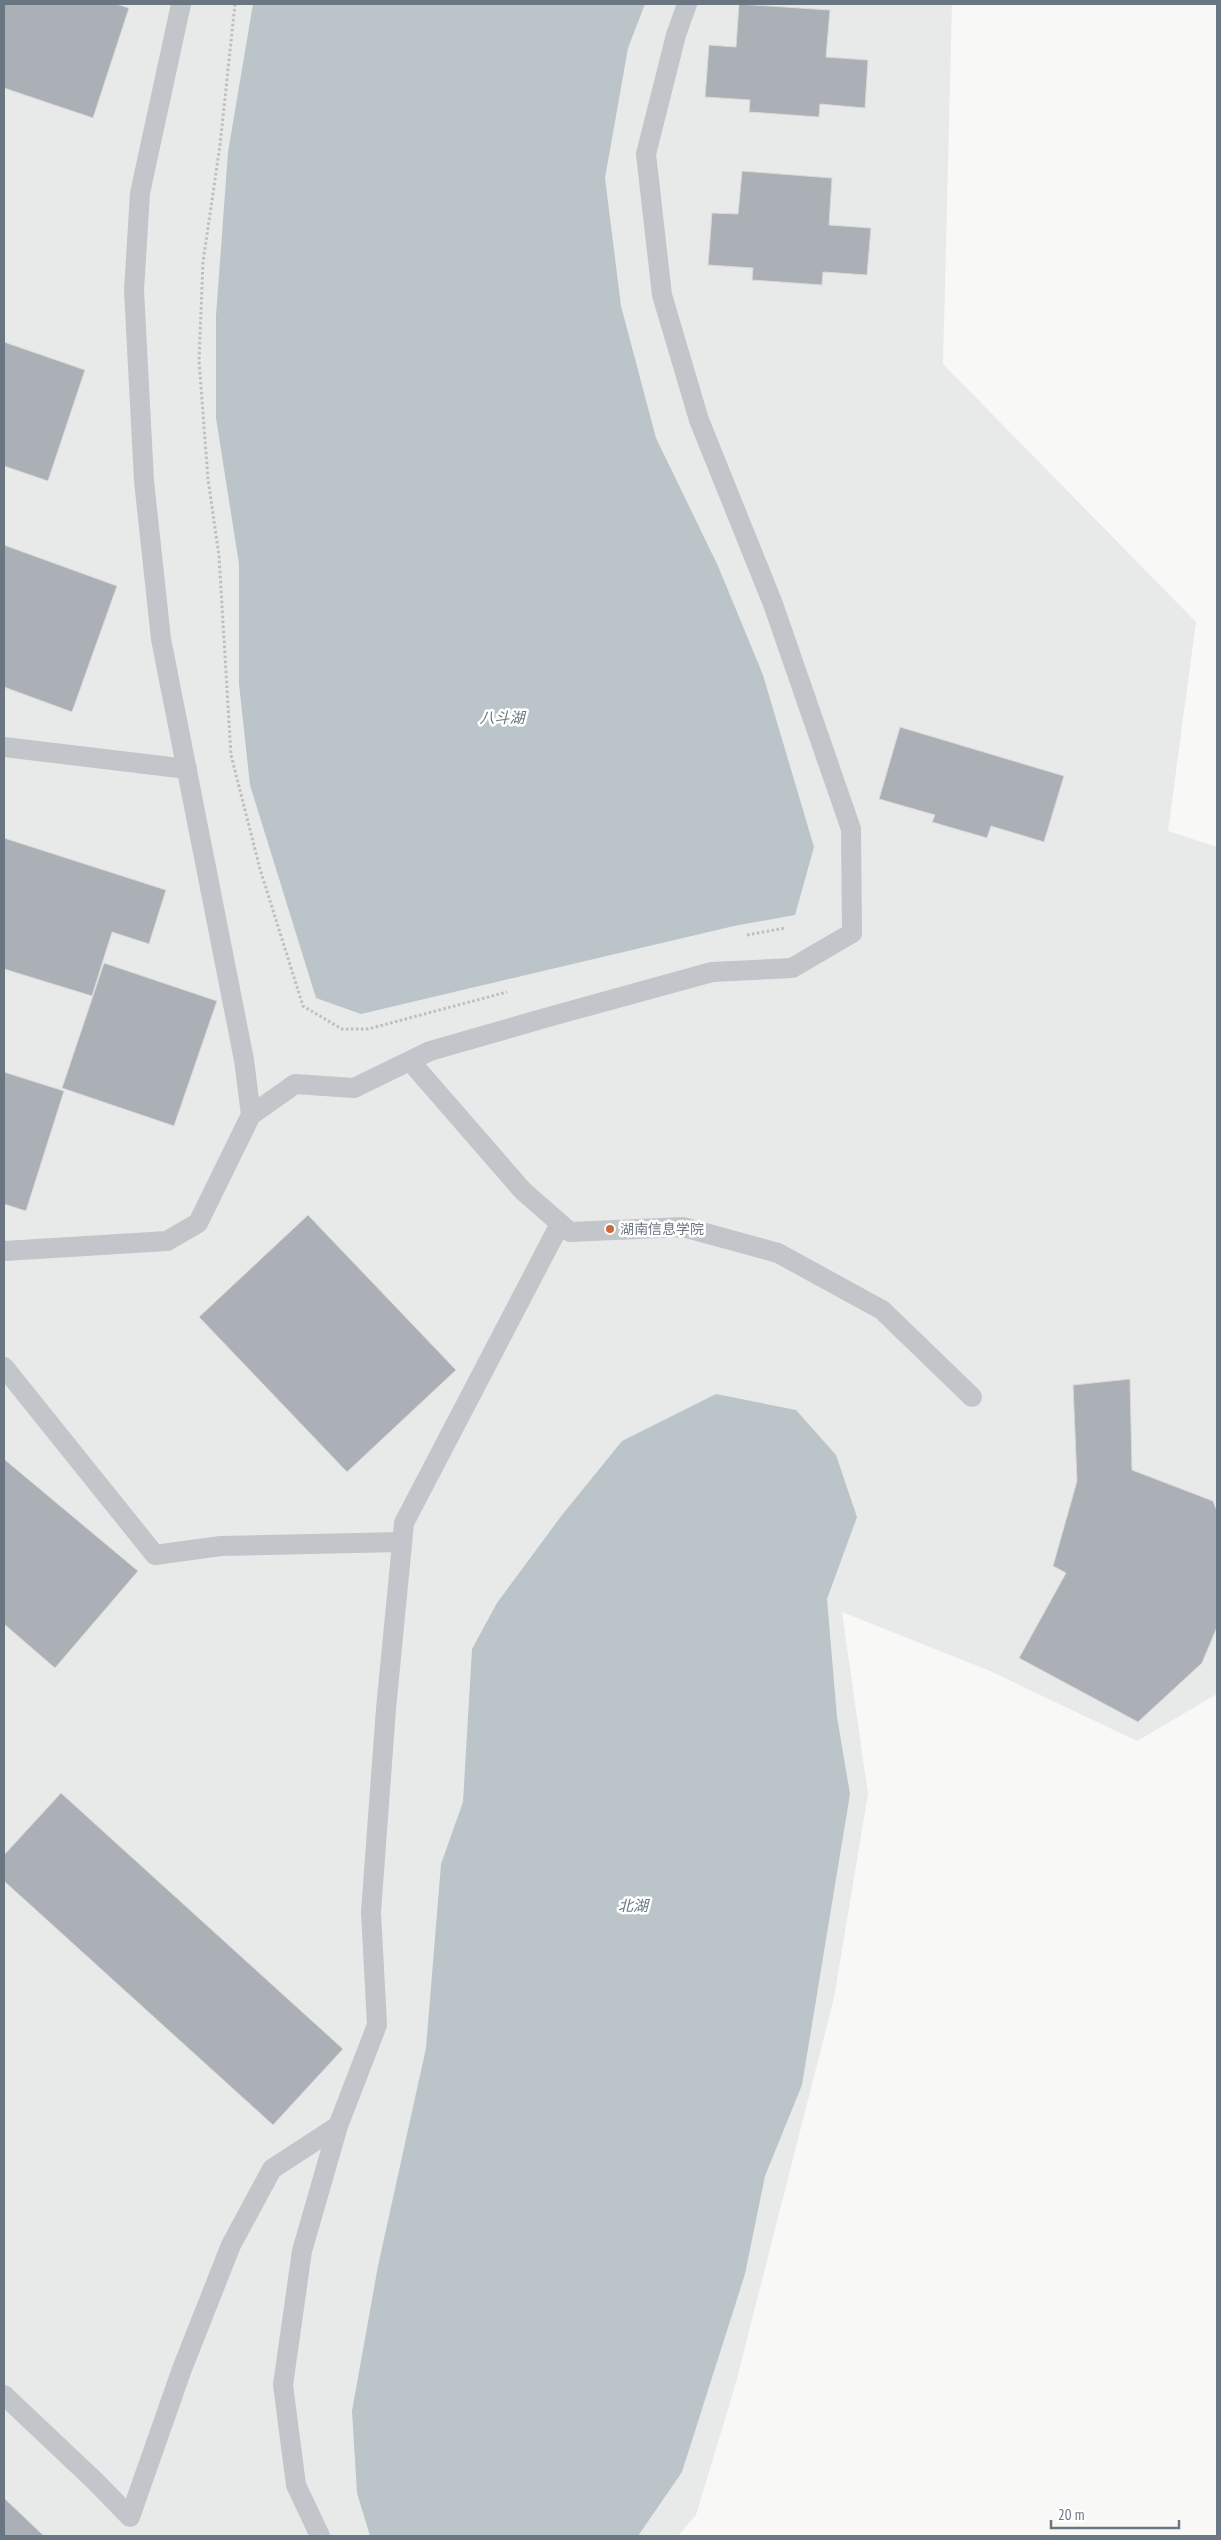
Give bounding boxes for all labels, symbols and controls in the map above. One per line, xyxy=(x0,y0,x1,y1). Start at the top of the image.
water label: 八斗湖 xyxy=(479,708,526,727)
place label: 湖南信息学院 xyxy=(620,1220,704,1238)
marker: 湖南信息学院 xyxy=(604,1223,616,1235)
water label: 北湖 xyxy=(618,1896,650,1915)
scale bar xyxy=(1051,2498,1178,2530)
text: 20 m xyxy=(1058,2505,1084,2524)

